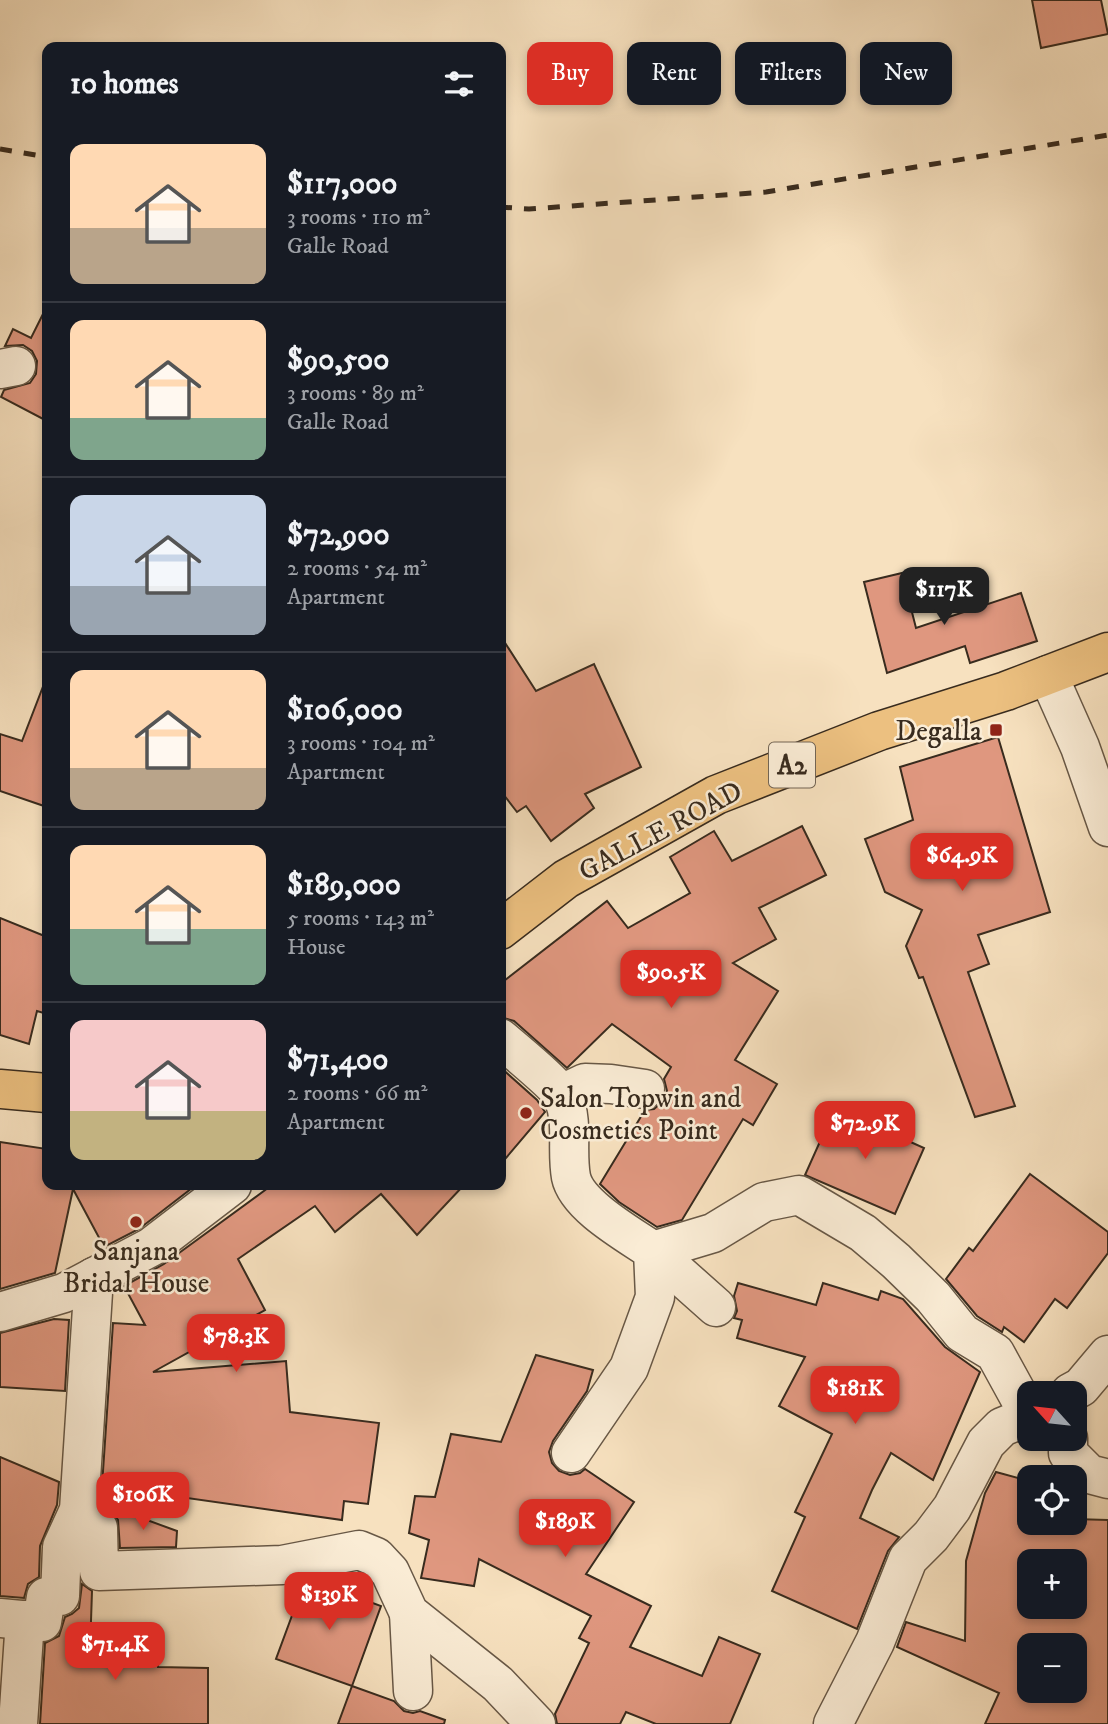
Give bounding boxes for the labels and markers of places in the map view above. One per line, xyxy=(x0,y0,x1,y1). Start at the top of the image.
pin: $117K xyxy=(895,568,993,627)
place label: Degalla xyxy=(895,714,982,749)
marker: Degalla xyxy=(988,722,1004,738)
pin: $64.9K xyxy=(905,834,1019,893)
pin: $90.5K xyxy=(614,950,728,1010)
place label: Salon Topwin and Cosmetics Point xyxy=(540,1081,741,1148)
pin: $72.9K xyxy=(808,1102,922,1161)
marker: Salon Topwin and Cosmetics Point xyxy=(518,1105,534,1121)
marker: Sanjana Bridal House xyxy=(128,1214,144,1230)
place label: Sanjana Bridal House xyxy=(63,1234,209,1301)
pin: $78.3K xyxy=(179,1314,293,1374)
pin: $181K xyxy=(806,1366,904,1426)
pin: $106K xyxy=(94,1472,192,1532)
pin: $189K xyxy=(516,1500,614,1559)
pin: $139K xyxy=(280,1572,378,1632)
pin: $71.4K xyxy=(58,1622,172,1682)

